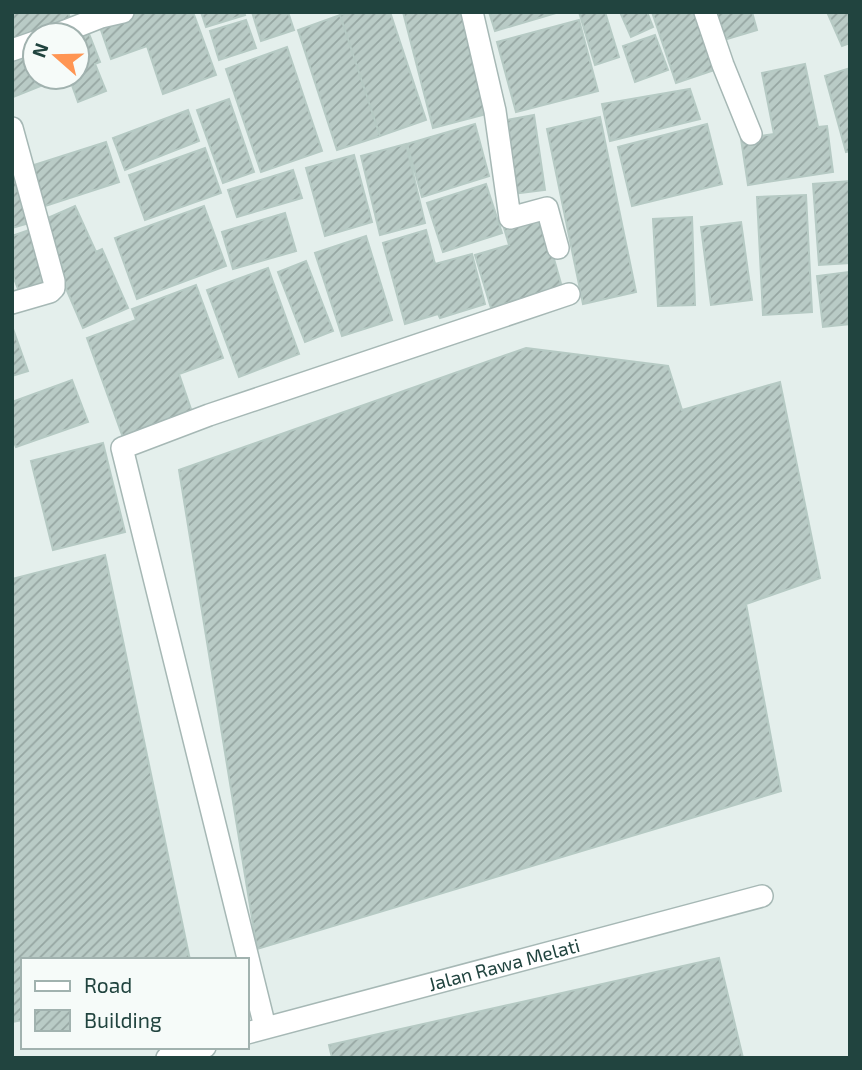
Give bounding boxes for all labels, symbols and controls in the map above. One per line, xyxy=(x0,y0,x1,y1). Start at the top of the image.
north arrow xyxy=(21,21,91,91)
text: N xyxy=(26,40,53,60)
street label: Jalan Rawa Melati xyxy=(426,933,582,995)
legend xyxy=(21,958,248,1049)
text: Road xyxy=(84,972,132,997)
text: Building xyxy=(84,1007,162,1032)

